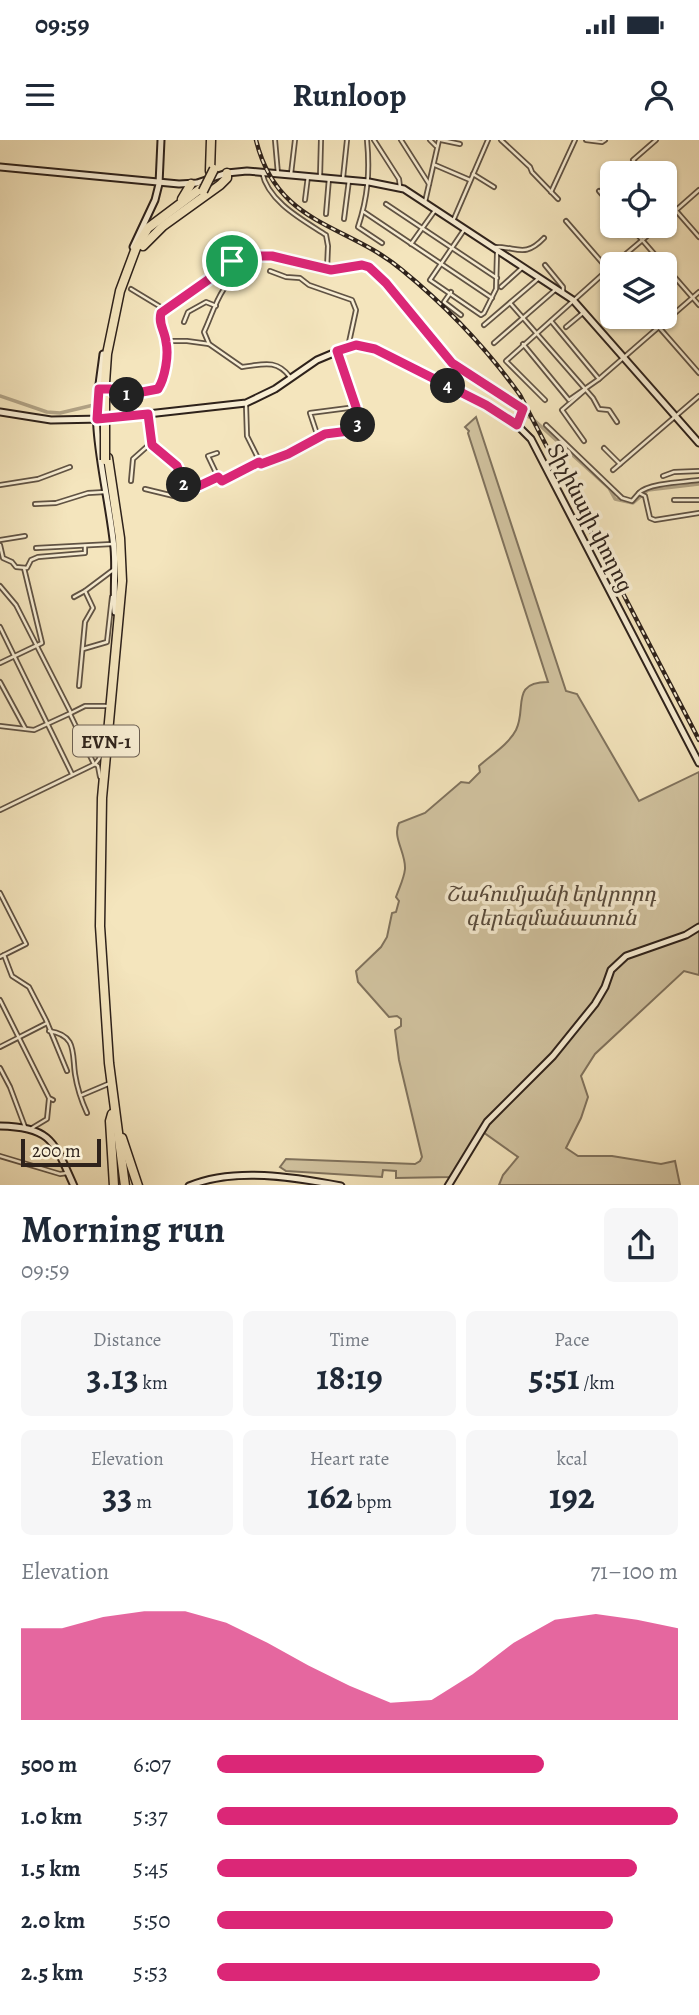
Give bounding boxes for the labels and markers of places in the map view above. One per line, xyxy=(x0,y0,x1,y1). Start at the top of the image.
pin xyxy=(202,231,262,291)
pin: 4 xyxy=(430,369,466,404)
pin: 1 xyxy=(110,378,144,412)
pin: 3 xyxy=(340,408,376,442)
pin: 2 xyxy=(166,468,202,502)

